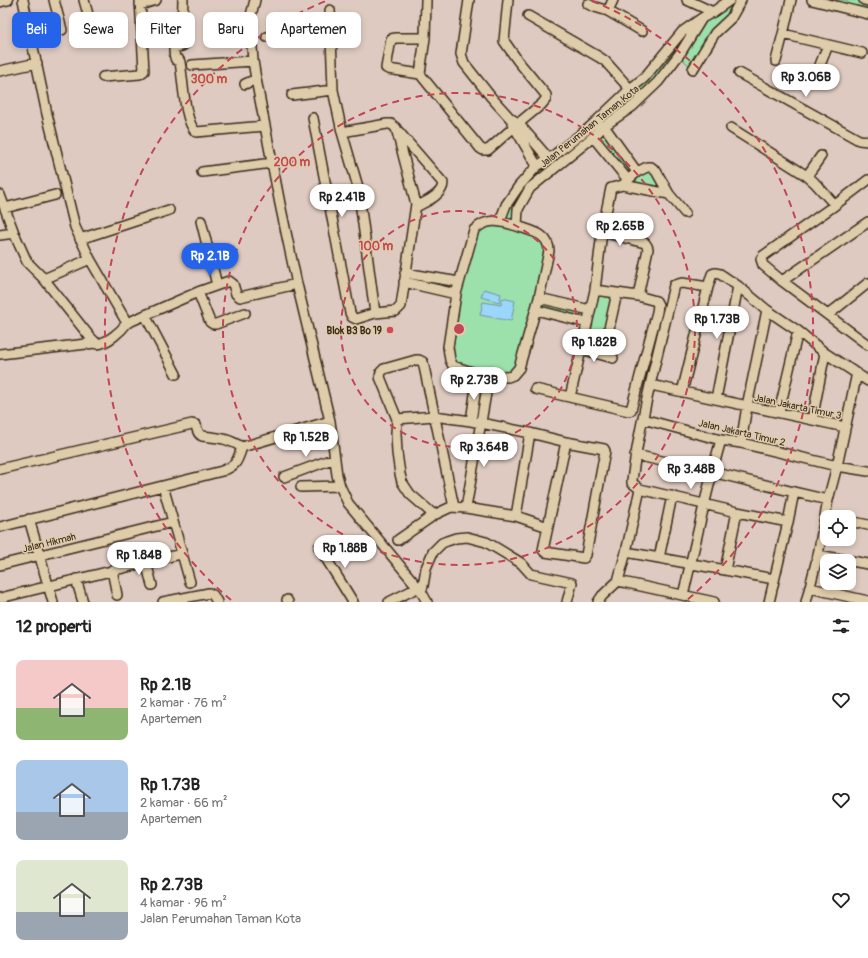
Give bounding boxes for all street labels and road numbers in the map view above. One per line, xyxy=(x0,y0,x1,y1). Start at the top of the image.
street label: Jalan Perumahan Taman Kota xyxy=(538,83,642,170)
street label: Jalan Jakarta Timur 3 xyxy=(753,392,843,422)
street label: Jalan Jakarta Timur 2 xyxy=(697,417,787,449)
street label: Jalan Hikmah xyxy=(21,530,77,555)

